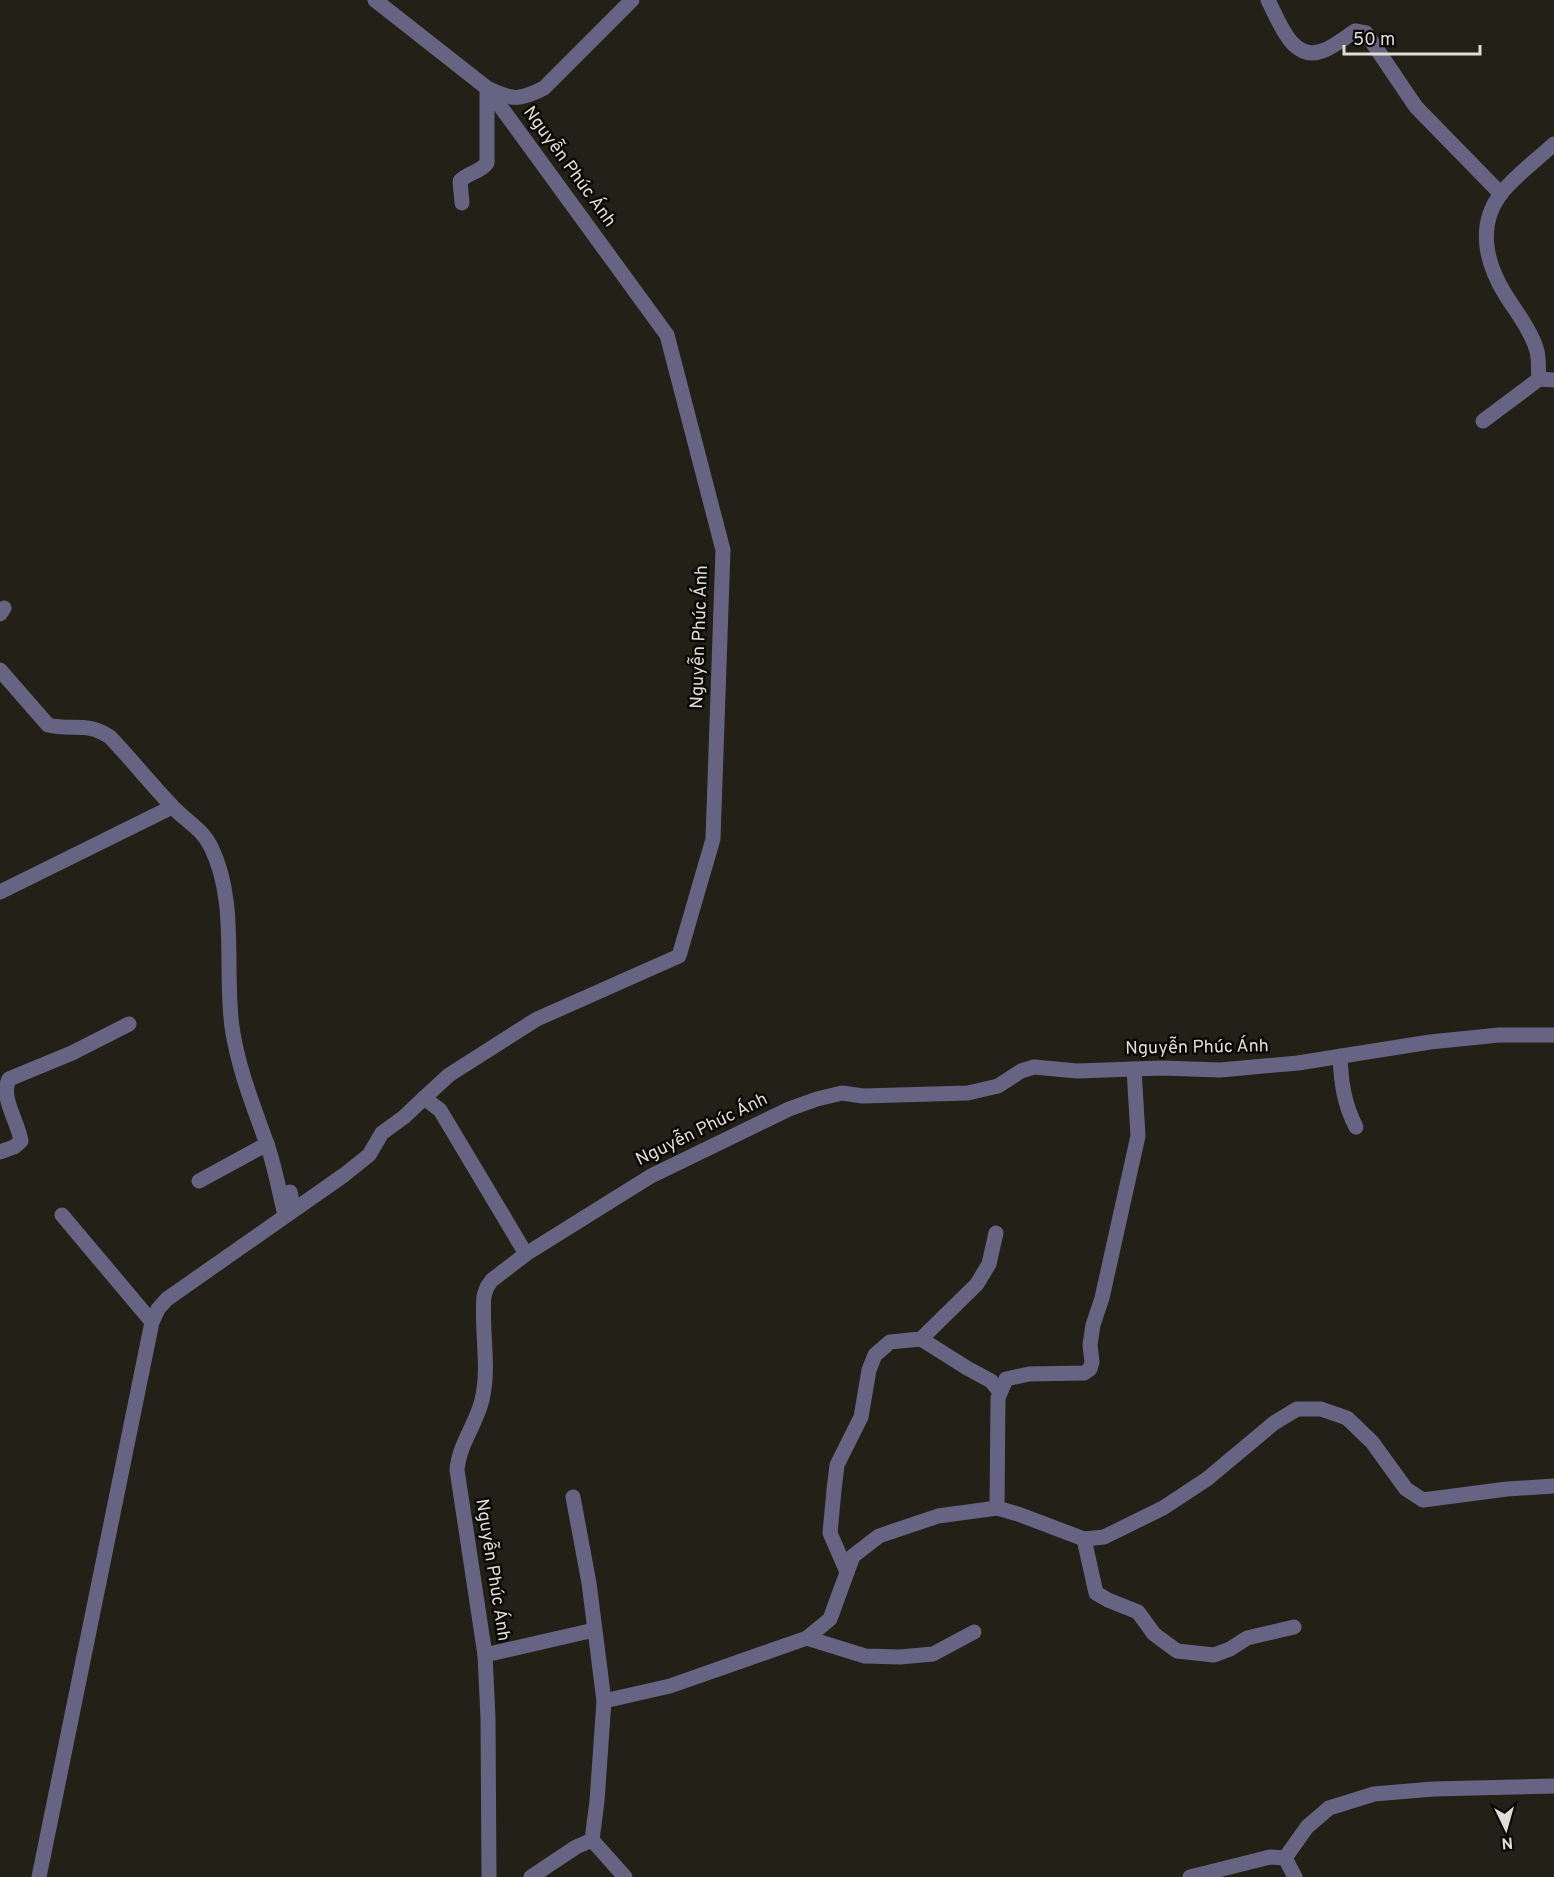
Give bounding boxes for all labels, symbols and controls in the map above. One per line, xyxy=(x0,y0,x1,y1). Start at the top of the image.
scale bar xyxy=(1344,18,1480,56)
text: 50 m xyxy=(1353,29,1395,52)
street label: Nguyễn Phúc Ánh xyxy=(517,101,622,232)
street label: Nguyễn Phúc Ánh xyxy=(684,565,714,709)
street label: Nguyễn Phúc Ánh xyxy=(1125,1033,1269,1061)
street label: Nguyễn Phúc Ánh xyxy=(631,1086,772,1172)
street label: Nguyễn Phúc Ánh xyxy=(469,1497,517,1643)
north arrow xyxy=(1476,1799,1536,1859)
text: N xyxy=(1501,1831,1514,1852)

